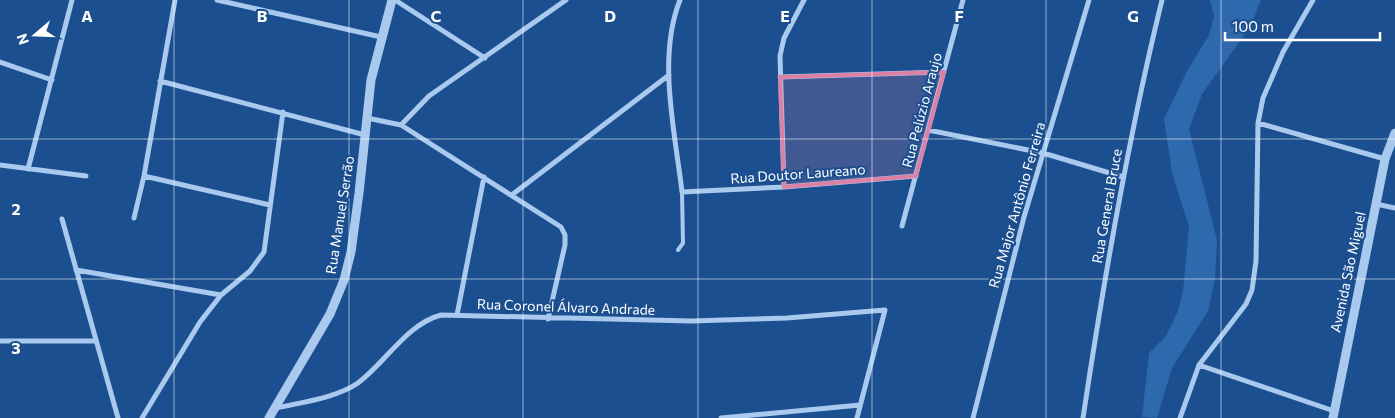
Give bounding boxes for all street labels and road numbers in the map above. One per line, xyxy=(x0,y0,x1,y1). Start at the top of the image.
street label: Rua Pelúzio Araujo xyxy=(898,51,945,169)
street label: Rua Major Antônio Ferreira xyxy=(985,120,1048,290)
street label: Rua General Bruce xyxy=(1088,147,1125,264)
street label: Rua Manuel Serrão xyxy=(322,155,357,275)
street label: Rua Doutor Laureano xyxy=(730,160,866,187)
street label: Avenida São Miguel xyxy=(1326,210,1369,334)
street label: Rua Coronel Álvaro Andrade xyxy=(477,295,655,318)

